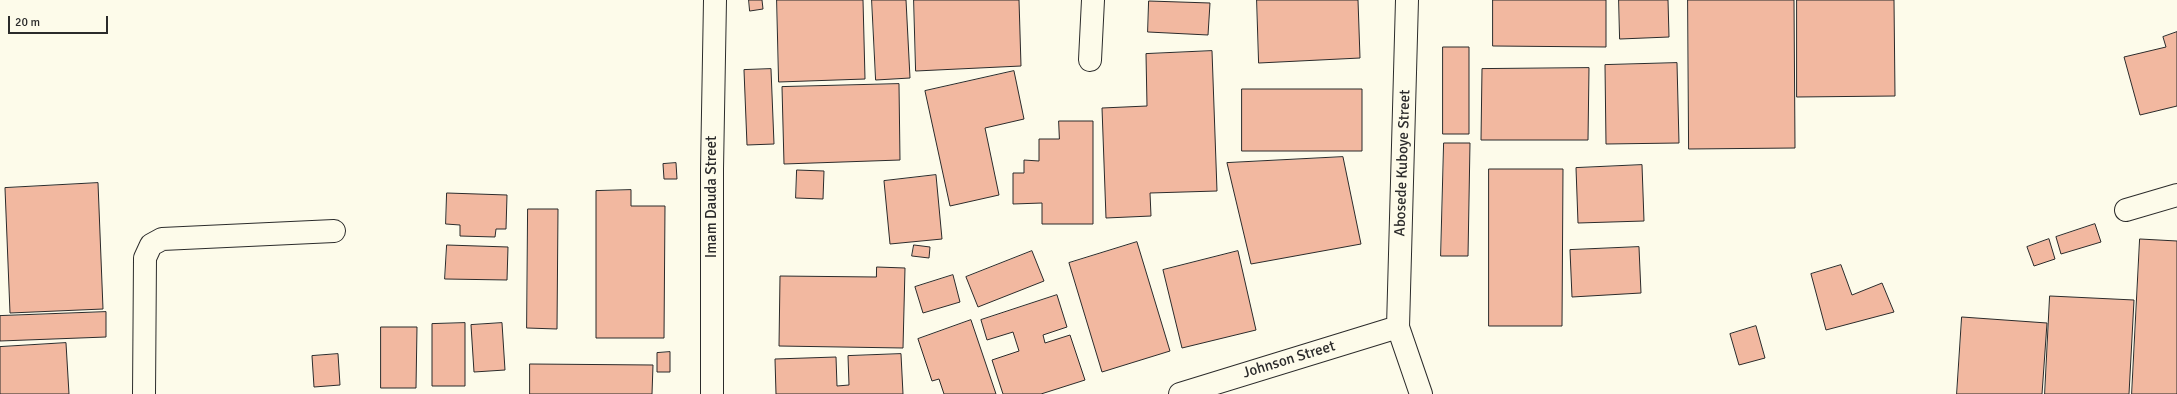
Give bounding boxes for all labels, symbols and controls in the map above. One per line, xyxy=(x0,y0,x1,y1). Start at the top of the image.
scale bar xyxy=(10,8,110,34)
text: 20 m xyxy=(15,15,40,30)
street label: Abosede Kuboye Street xyxy=(1391,89,1415,237)
street label: Imam Dauda Street xyxy=(703,136,721,258)
street label: Johnson Street xyxy=(1241,337,1337,383)

